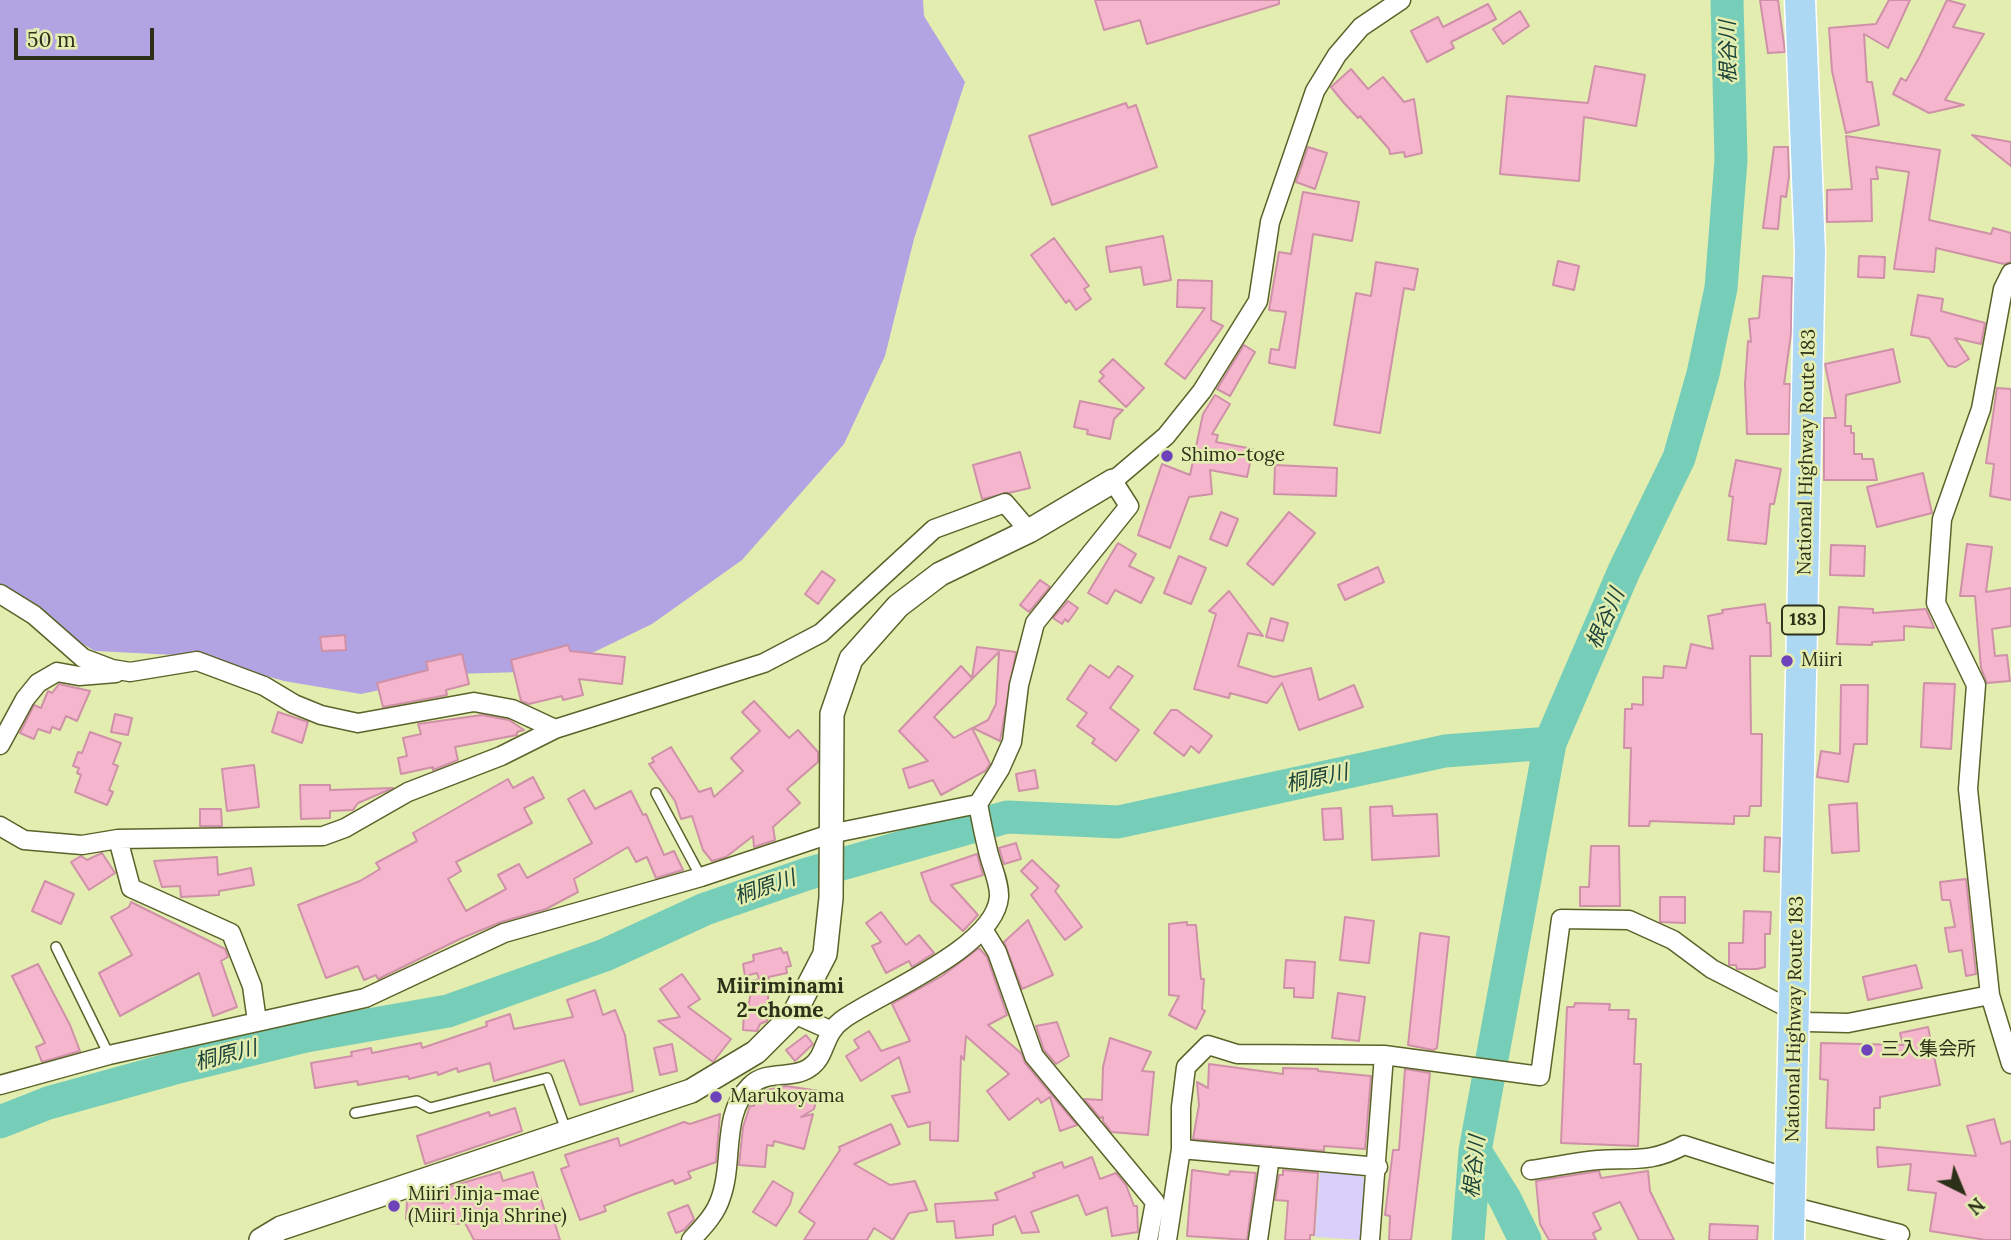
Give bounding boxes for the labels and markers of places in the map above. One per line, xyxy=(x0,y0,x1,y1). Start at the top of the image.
place label: Shimo-toge xyxy=(1181,445,1285,467)
marker: Shimo-toge xyxy=(1159,448,1175,464)
place label: Miiri xyxy=(1801,650,1843,672)
marker: Miiri xyxy=(1779,653,1795,669)
place label: 三入集会所 xyxy=(1881,1039,1976,1061)
marker: 三入集会所 xyxy=(1859,1042,1875,1058)
place label: Marukoyama xyxy=(730,1086,844,1108)
marker: Marukoyama xyxy=(708,1089,724,1105)
place label: Miiri Jinja-mae (Miiri Jinja Shrine) xyxy=(408,1184,567,1228)
marker: Miiri Jinja-mae (Miiri Jinja Shrine) xyxy=(386,1198,402,1214)

